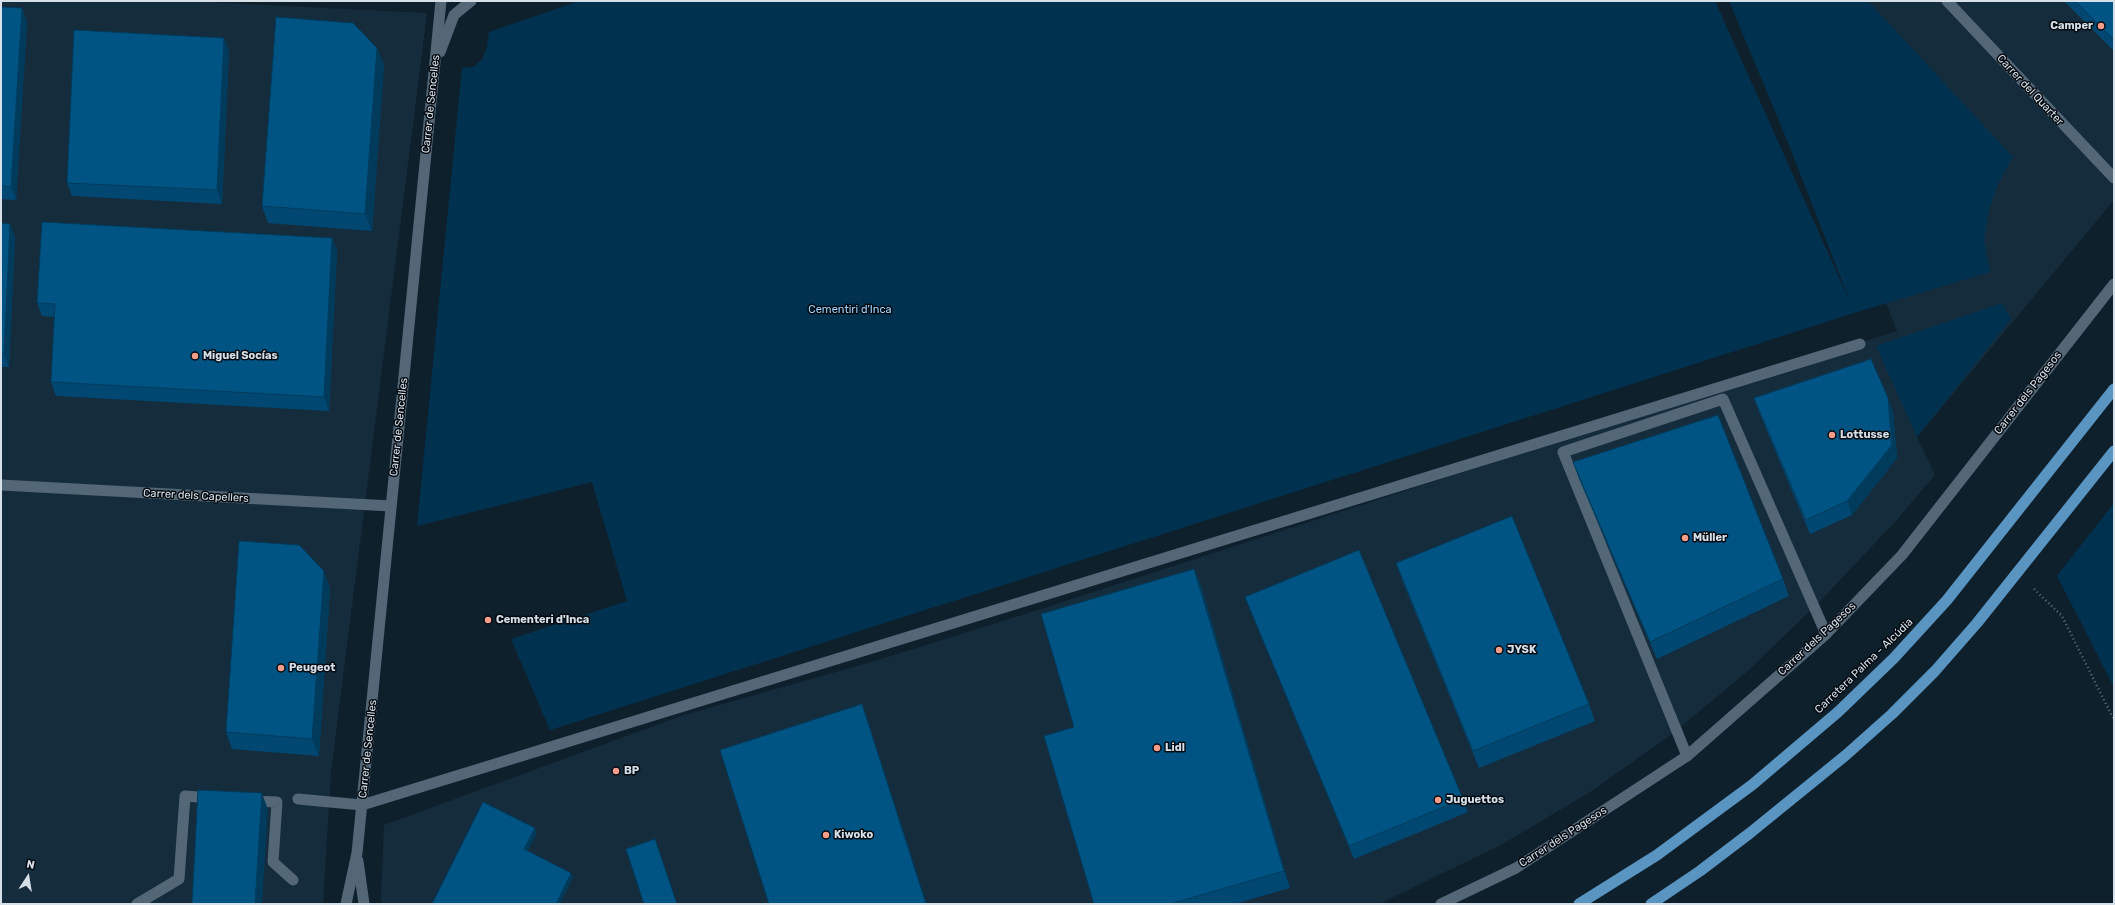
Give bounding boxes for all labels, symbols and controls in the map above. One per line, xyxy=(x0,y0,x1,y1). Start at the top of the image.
place label: Camper xyxy=(2050,19,2093,33)
marker: Camper xyxy=(2096,21,2106,31)
street label: Carrer del Quarter xyxy=(1994,52,2066,128)
street label: Carrer de Sencelles xyxy=(419,54,443,154)
park label: Cementiri d'Inca xyxy=(808,303,892,317)
place label: Miguel Socías xyxy=(203,349,278,363)
street label: Carrer dels Pagesos xyxy=(1992,349,2064,437)
marker: Miguel Socías xyxy=(190,351,200,361)
street label: Carrer de Sencelles xyxy=(387,377,411,477)
place label: Lottusse xyxy=(1840,428,1889,442)
marker: Lottusse xyxy=(1827,430,1837,440)
street label: Carrer dels Capellers xyxy=(143,487,249,505)
place label: Müller xyxy=(1693,531,1727,545)
marker: Müller xyxy=(1680,533,1690,543)
street label: Carrer dels Pagesos xyxy=(1775,600,1859,678)
place label: Cementeri d'Inca xyxy=(496,613,589,627)
marker: Cementeri d'Inca xyxy=(483,615,493,625)
street label: Carretera Palma - Alcúdia xyxy=(1812,616,1916,716)
place label: JYSK xyxy=(1507,643,1536,657)
marker: JYSK xyxy=(1494,645,1504,655)
place label: Peugeot xyxy=(289,661,335,675)
marker: Peugeot xyxy=(276,663,286,673)
street label: Carrer de Sencelles xyxy=(356,699,380,799)
place label: Lidl xyxy=(1165,741,1185,755)
marker: Lidl xyxy=(1152,743,1162,753)
place label: BP xyxy=(624,764,639,778)
marker: BP xyxy=(611,766,621,776)
place label: Juguettos xyxy=(1446,793,1504,807)
marker: Juguettos xyxy=(1433,795,1443,805)
street label: Carrer dels Pagesos xyxy=(1517,804,1609,870)
place label: Kiwoko xyxy=(834,828,873,842)
marker: Kiwoko xyxy=(821,830,831,840)
north arrow xyxy=(8,857,48,897)
text: N xyxy=(25,858,36,872)

